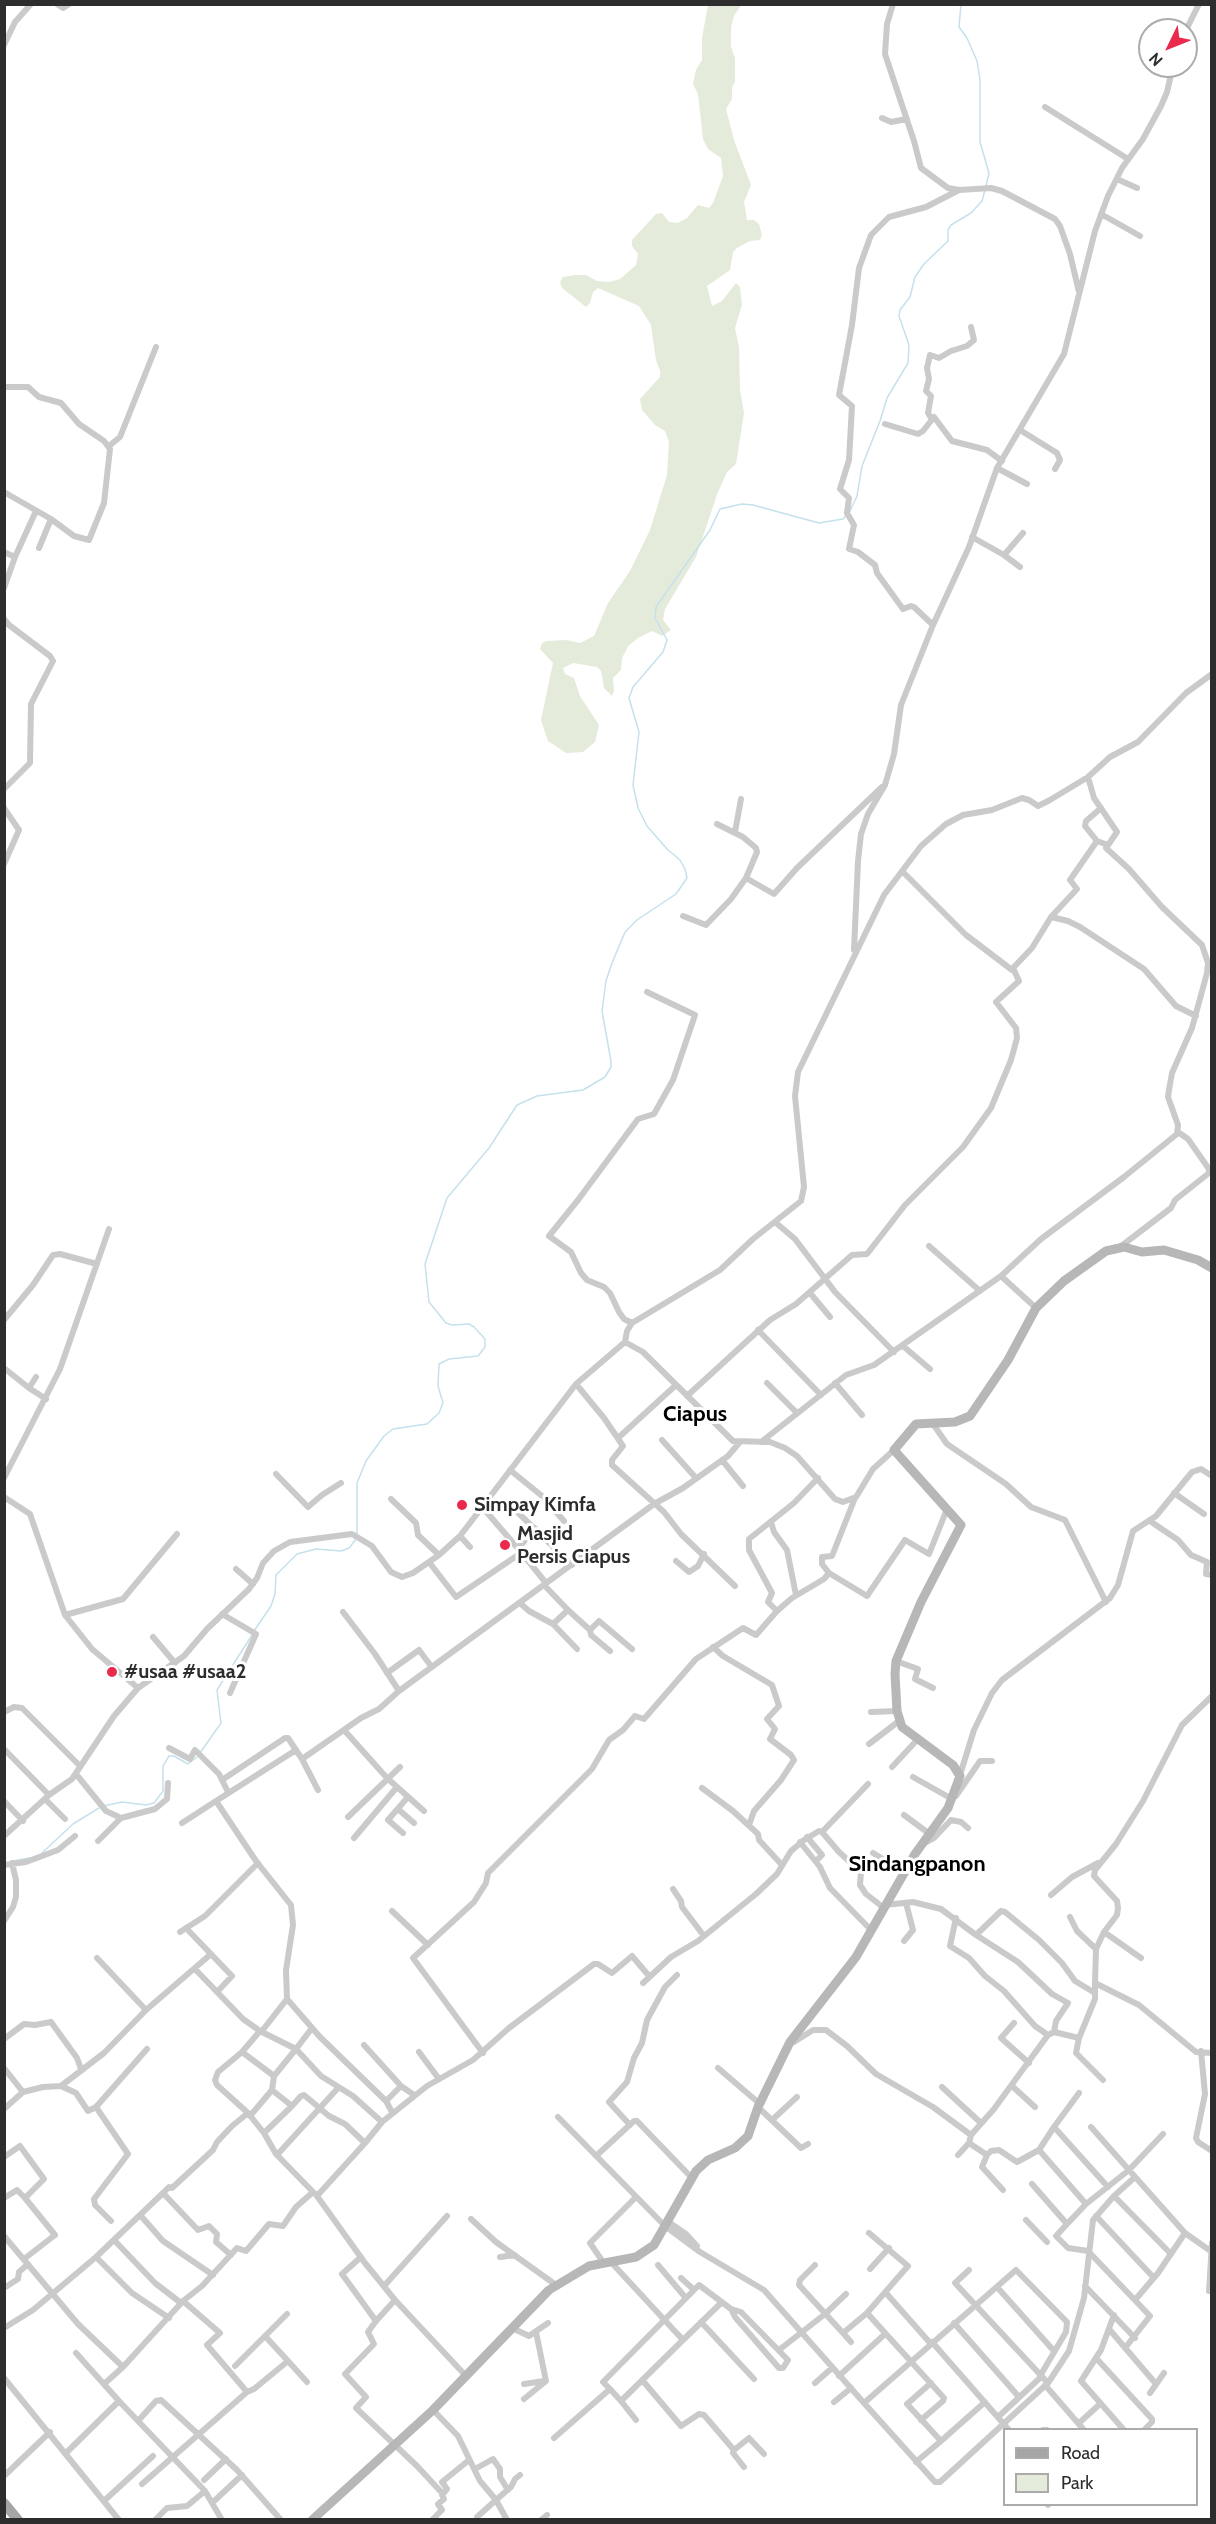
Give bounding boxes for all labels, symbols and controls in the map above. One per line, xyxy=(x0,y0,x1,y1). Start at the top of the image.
north arrow xyxy=(1138,18,1198,78)
text: N xyxy=(1145,49,1167,70)
district label: Ciapus xyxy=(663,1402,727,1428)
place label: Simpay Kimfa xyxy=(474,1493,596,1517)
marker: Simpay Kimfa xyxy=(455,1498,469,1512)
place label: Masjid Persis Ciapus xyxy=(517,1522,630,1569)
marker: Masjid Persis Ciapus xyxy=(498,1538,512,1552)
place label: #usaa #usaa2 xyxy=(124,1660,246,1684)
marker: #usaa #usaa2 xyxy=(105,1665,119,1679)
district label: Sindangpanon xyxy=(848,1852,986,1878)
legend xyxy=(1003,2428,1198,2506)
text: Road xyxy=(1061,2442,1100,2464)
text: Park xyxy=(1061,2472,1093,2494)

